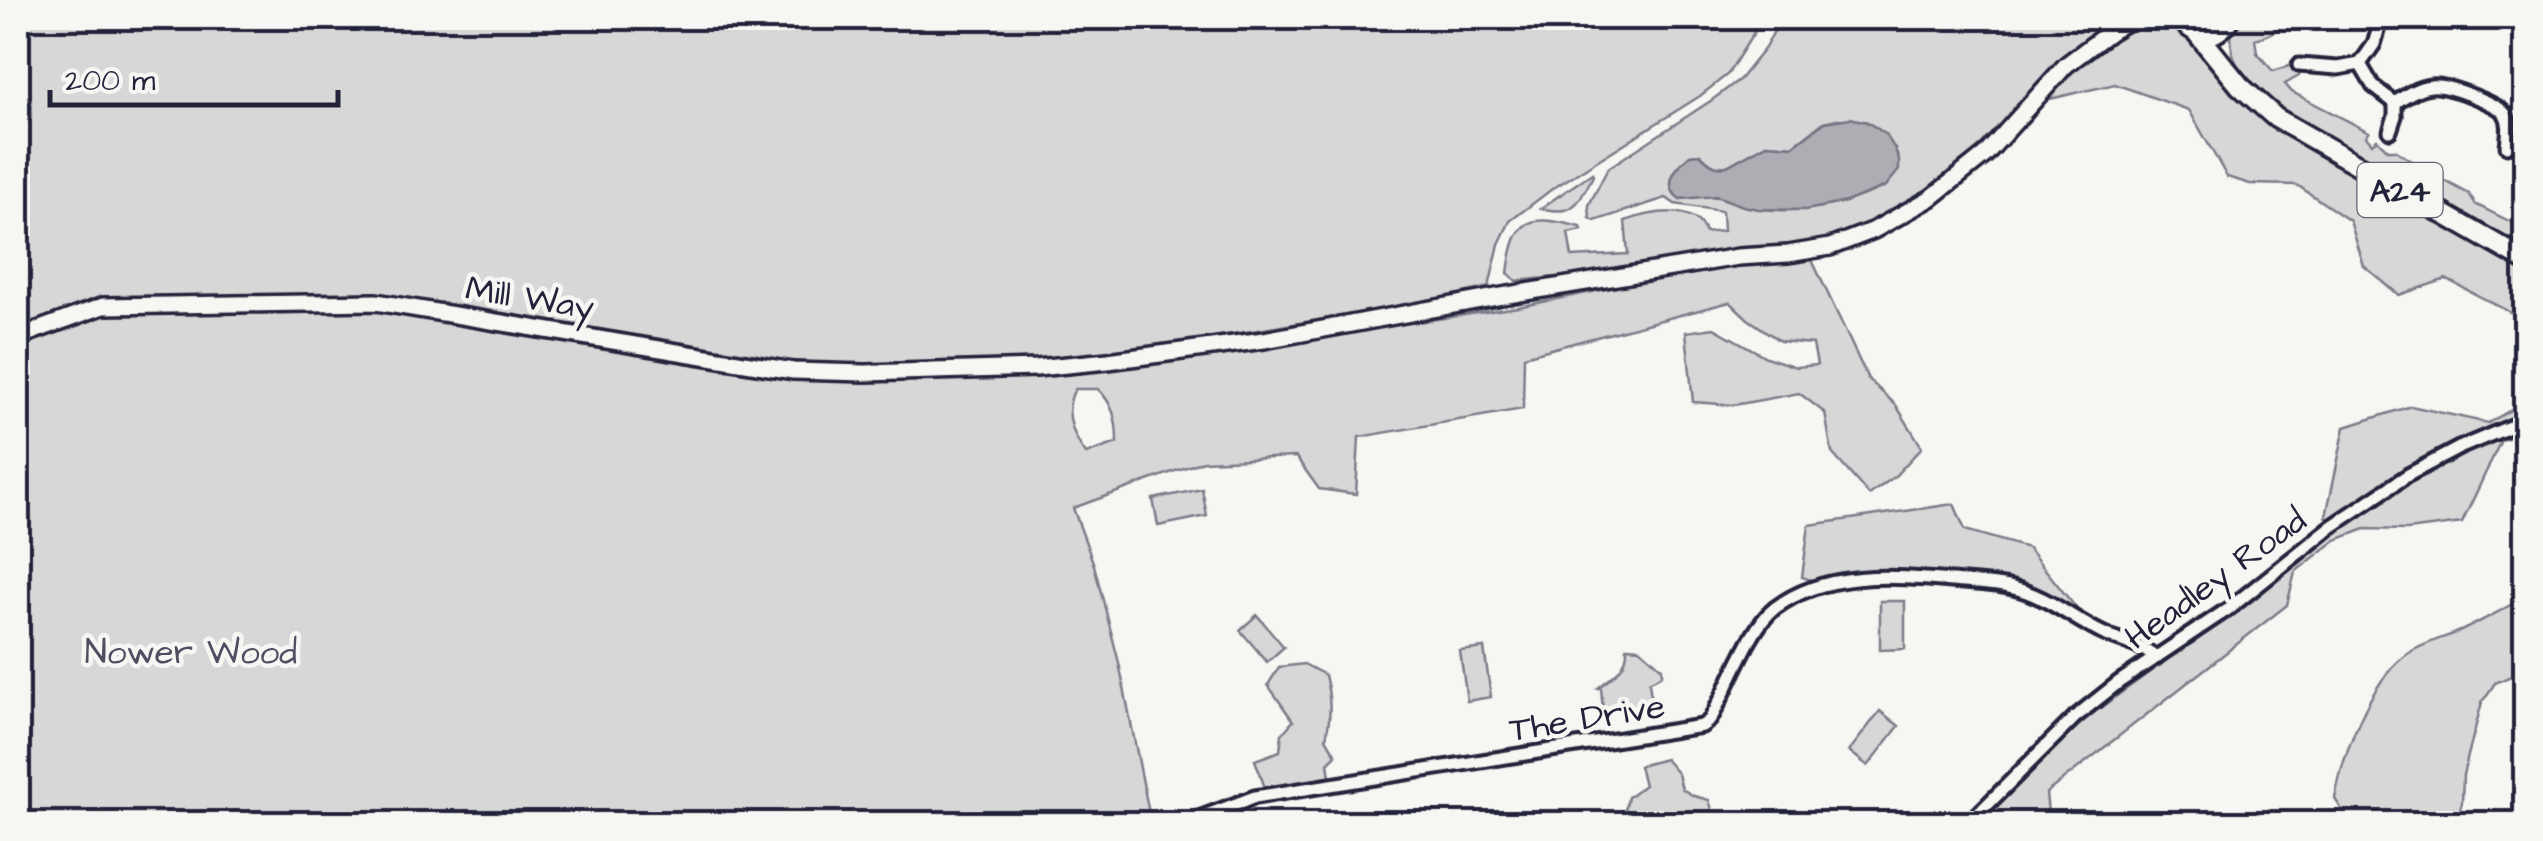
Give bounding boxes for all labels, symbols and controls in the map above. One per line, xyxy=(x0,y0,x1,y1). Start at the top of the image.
scale bar xyxy=(50,45,338,107)
text: 200 m xyxy=(65,60,156,102)
road number: A24 xyxy=(2358,163,2442,217)
street label: Mill Way xyxy=(462,264,597,334)
street label: Headley Road xyxy=(2115,496,2317,663)
park label: Nower Wood xyxy=(85,628,297,677)
street label: The Drive xyxy=(1506,682,1668,755)

